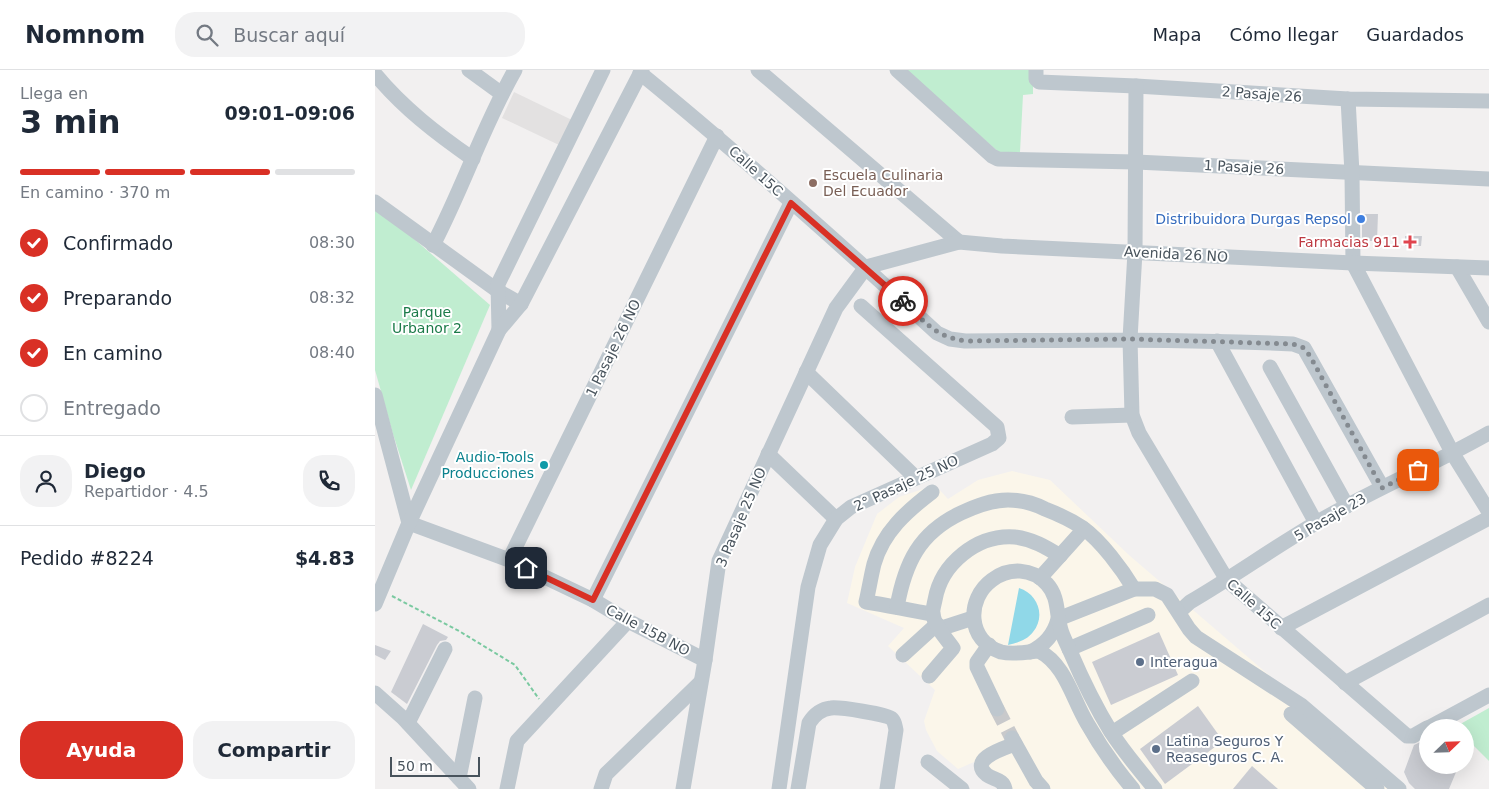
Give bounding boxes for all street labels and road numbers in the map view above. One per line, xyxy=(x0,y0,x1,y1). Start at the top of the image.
street label: 2 Pasaje 26 xyxy=(1221,83,1303,105)
street label: Calle 15C xyxy=(726,143,786,199)
street label: 1 Pasaje 26 xyxy=(1203,157,1285,177)
street label: Avenida 26 NO xyxy=(1124,243,1228,265)
street label: 1 Pasaje 26 NO xyxy=(583,297,643,399)
street label: 2° Pasaje 25 NO xyxy=(851,452,961,514)
street label: 3 Pasaje 25 NO xyxy=(713,465,769,569)
street label: 5 Pasaje 23 xyxy=(1291,490,1369,544)
street label: Calle 15C xyxy=(1224,576,1284,632)
street label: Calle 15B NO xyxy=(603,601,693,659)

